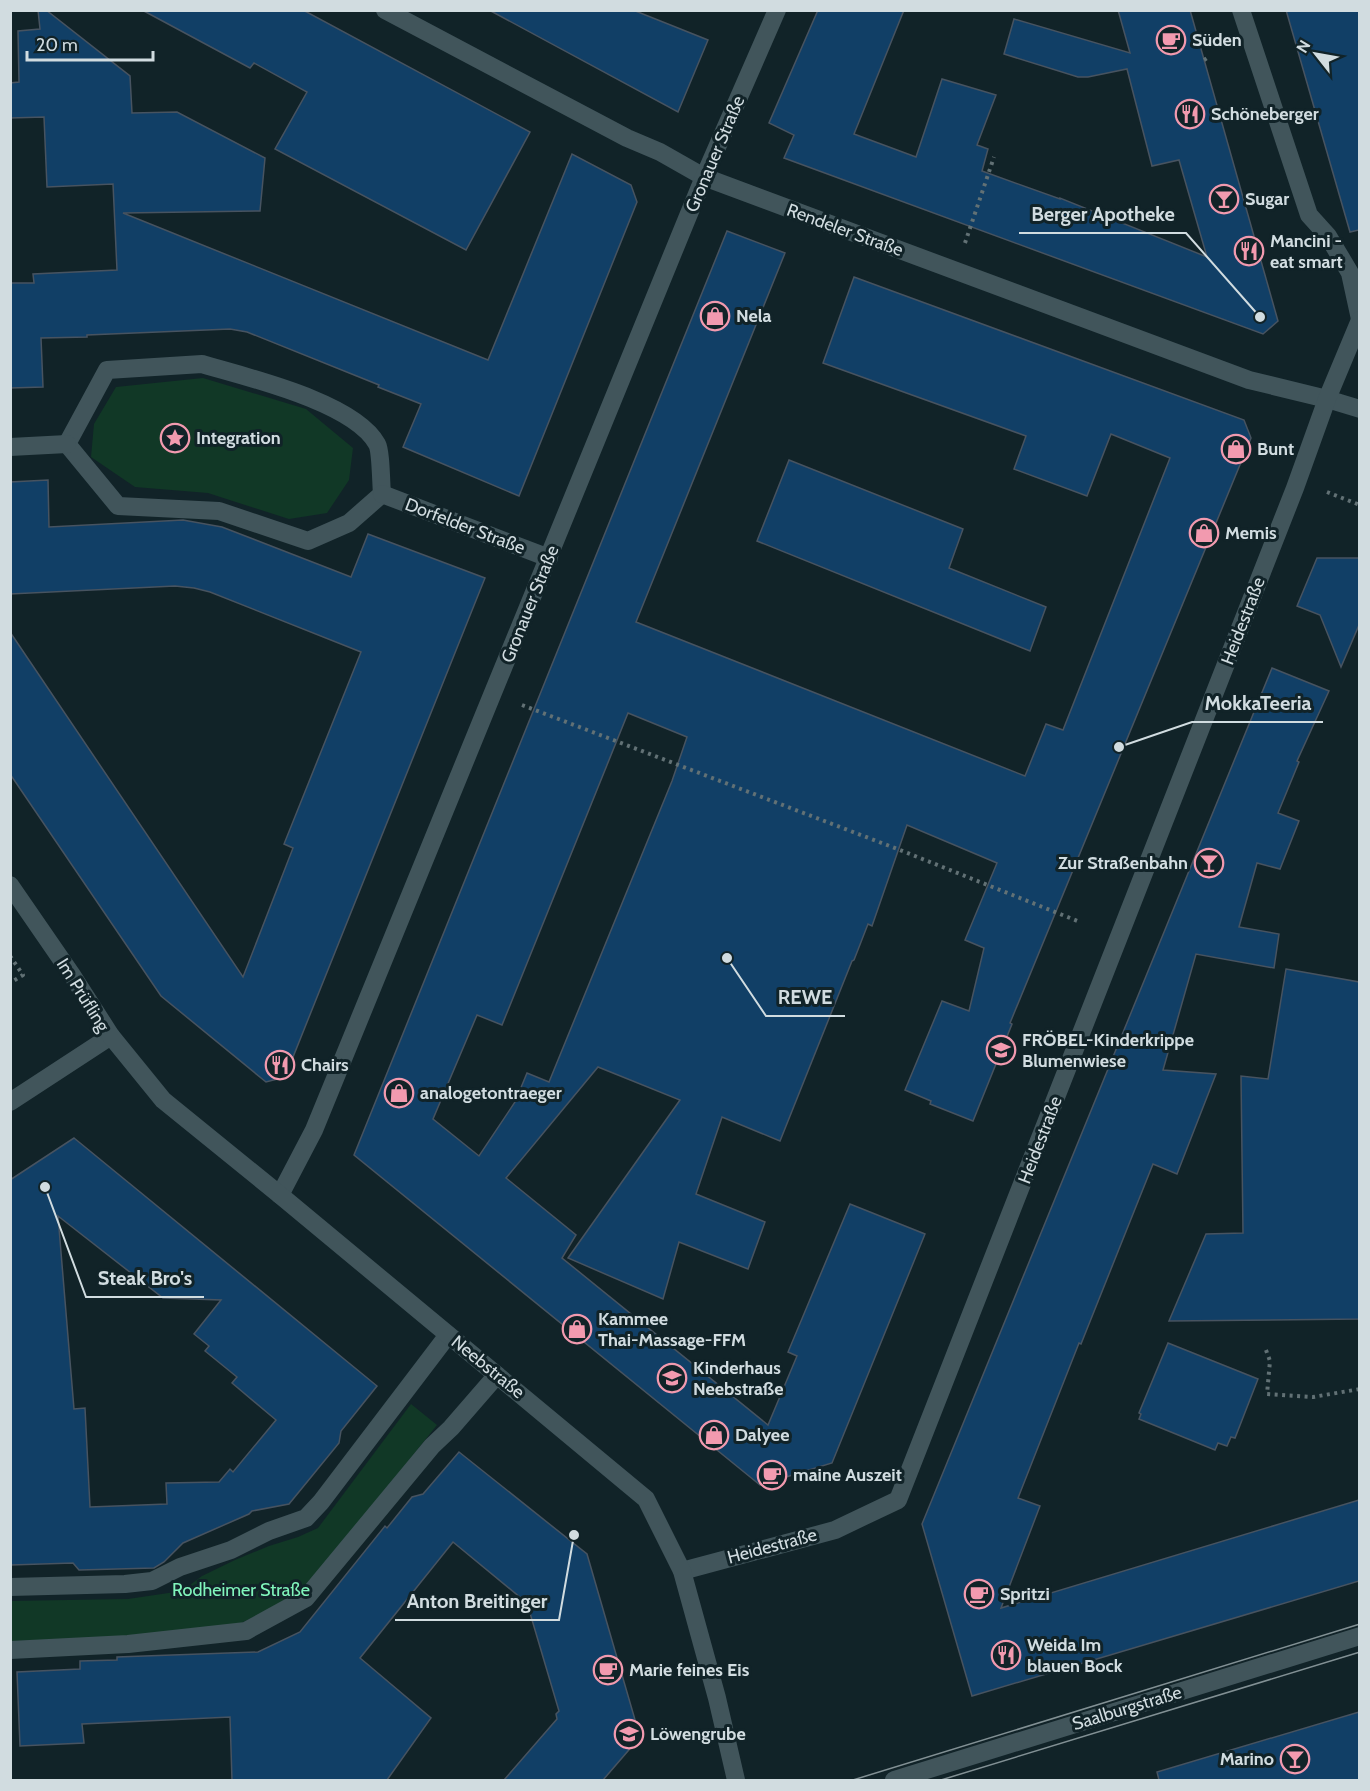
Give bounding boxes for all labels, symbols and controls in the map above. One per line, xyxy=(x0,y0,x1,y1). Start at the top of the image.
scale bar xyxy=(27,24,153,62)
cafe icon: Süden xyxy=(1155,24,1187,56)
north arrow xyxy=(1286,24,1346,84)
place label: Süden xyxy=(1192,29,1242,51)
text: 20 m xyxy=(36,34,78,56)
text: N xyxy=(1293,37,1315,56)
street label: Gronauer Straße xyxy=(681,92,749,216)
restaurant icon: Schöneberger xyxy=(1174,98,1206,130)
place label: Schöneberger xyxy=(1211,103,1319,125)
bar icon: Sugar xyxy=(1208,183,1240,215)
place label: Sugar xyxy=(1245,188,1289,210)
callout: Berger Apotheke xyxy=(1019,195,1186,233)
street label: Rendeler Straße xyxy=(784,199,906,261)
text: Berger Apotheke xyxy=(1031,202,1175,226)
place label: Mancini - eat smart xyxy=(1270,230,1343,273)
restaurant icon: Mancini - eat smart xyxy=(1233,235,1265,267)
shop icon: Nela xyxy=(699,300,731,332)
place label: Nela xyxy=(736,305,771,327)
place icon: Integration xyxy=(159,422,191,454)
place label: Integration xyxy=(196,427,281,449)
shop icon: Bunt xyxy=(1220,433,1252,465)
place label: Bunt xyxy=(1257,438,1294,460)
street label: Dorfelder Straße xyxy=(402,493,528,559)
shop icon: Memis xyxy=(1188,517,1220,549)
place label: Memis xyxy=(1225,522,1277,544)
street label: Gronauer Straße xyxy=(496,542,564,666)
street label: Heidestraße xyxy=(1216,574,1270,668)
callout: MokkaTeeria xyxy=(1192,684,1323,722)
text: MokkaTeeria xyxy=(1204,691,1312,715)
bar icon: Zur Straßenbahn xyxy=(1193,847,1225,879)
place label: Zur Straßenbahn xyxy=(1058,852,1188,874)
street label: Im Prüfling xyxy=(52,954,115,1037)
callout: REWE xyxy=(766,978,845,1016)
text: REWE xyxy=(778,985,832,1009)
place label: FRÖBEL-Kinderkrippe Blumenwiese xyxy=(1022,1029,1194,1072)
school or university icon: FRÖBEL-Kinderkrippe Blumenwiese xyxy=(985,1034,1017,1066)
restaurant icon: Chairs xyxy=(264,1049,296,1081)
place label: Chairs xyxy=(301,1054,349,1076)
shop icon: analogetontraeger xyxy=(383,1077,415,1109)
place label: analogetontraeger xyxy=(420,1082,562,1104)
street label: Heidestraße xyxy=(1013,1093,1067,1187)
callout: Steak Bro's xyxy=(86,1259,204,1297)
text: Steak Bro's xyxy=(98,1266,192,1290)
place label: Kammee Thai-Massage-FFM xyxy=(598,1308,746,1351)
shop icon: Kammee Thai-Massage-FFM xyxy=(561,1313,593,1345)
street label: Neebstraße xyxy=(447,1331,529,1403)
place label: Kinderhaus Neebstraße xyxy=(693,1357,783,1400)
school or university icon: Kinderhaus Neebstraße xyxy=(656,1362,688,1394)
shop icon: Dalyee xyxy=(698,1419,730,1451)
place label: Dalyee xyxy=(735,1424,789,1446)
cafe icon: maine Auszeit xyxy=(756,1459,788,1491)
place label: maine Auszeit xyxy=(793,1464,902,1486)
street label: Heidestraße xyxy=(725,1523,819,1569)
cafe icon: Spritzi xyxy=(963,1578,995,1610)
park label: Rodheimer Straße xyxy=(172,1579,310,1601)
callout: Anton Breitinger xyxy=(395,1582,559,1620)
place label: Spritzi xyxy=(1000,1583,1050,1605)
text: Anton Breitinger xyxy=(407,1589,548,1613)
place label: Weida Im blauen Bock xyxy=(1027,1634,1123,1677)
restaurant icon: Weida Im blauen Bock xyxy=(990,1639,1022,1671)
cafe icon: Marie feines Eis xyxy=(592,1654,624,1686)
place label: Marie feines Eis xyxy=(629,1659,750,1681)
street label: Saalburgstraße xyxy=(1070,1681,1184,1735)
school or university icon: Löwengrube xyxy=(613,1718,645,1750)
place label: Löwengrube xyxy=(650,1723,746,1745)
bar icon: Marino xyxy=(1279,1743,1311,1775)
place label: Marino xyxy=(1220,1748,1274,1770)

